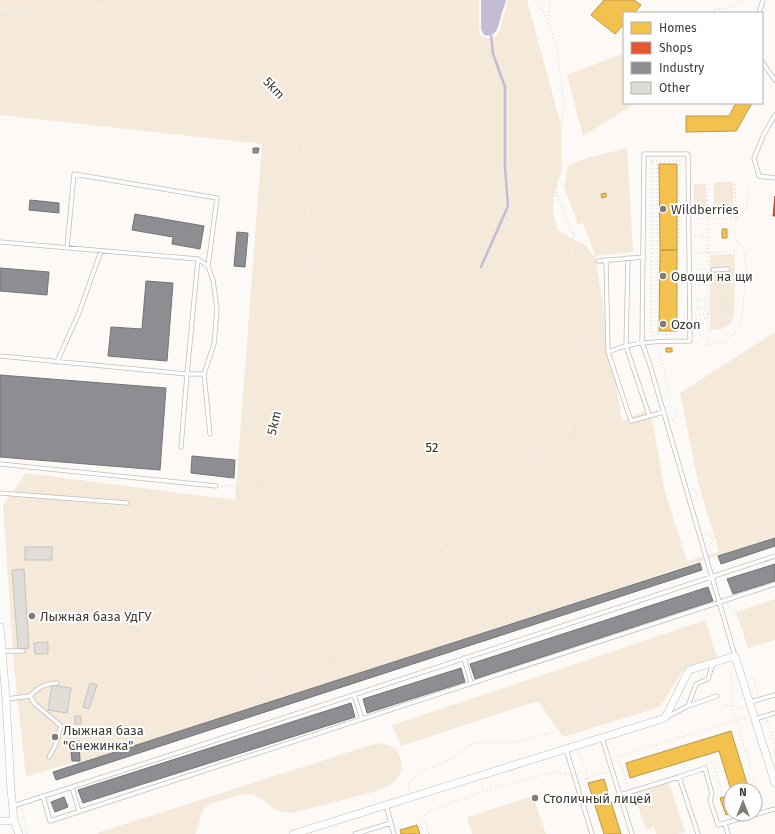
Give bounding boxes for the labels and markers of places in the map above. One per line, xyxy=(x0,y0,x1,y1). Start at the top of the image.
place label: Wildberries xyxy=(671,202,739,217)
marker: Wildberries xyxy=(658,204,668,214)
place label: Овощи на щи xyxy=(671,269,753,284)
marker: Овощи на щи xyxy=(658,271,668,281)
place label: Ozon xyxy=(671,317,701,332)
marker: Ozon xyxy=(658,319,668,329)
place label: Лыжная база УдГУ xyxy=(40,609,152,624)
marker: Лыжная база УдГУ xyxy=(27,611,37,621)
place label: Лыжная база "Снежинка" xyxy=(63,723,144,753)
marker: Лыжная база "Снежинка" xyxy=(50,732,60,742)
place label: Столичный лицей xyxy=(543,791,651,806)
marker: Столичный лицей xyxy=(530,793,540,803)

